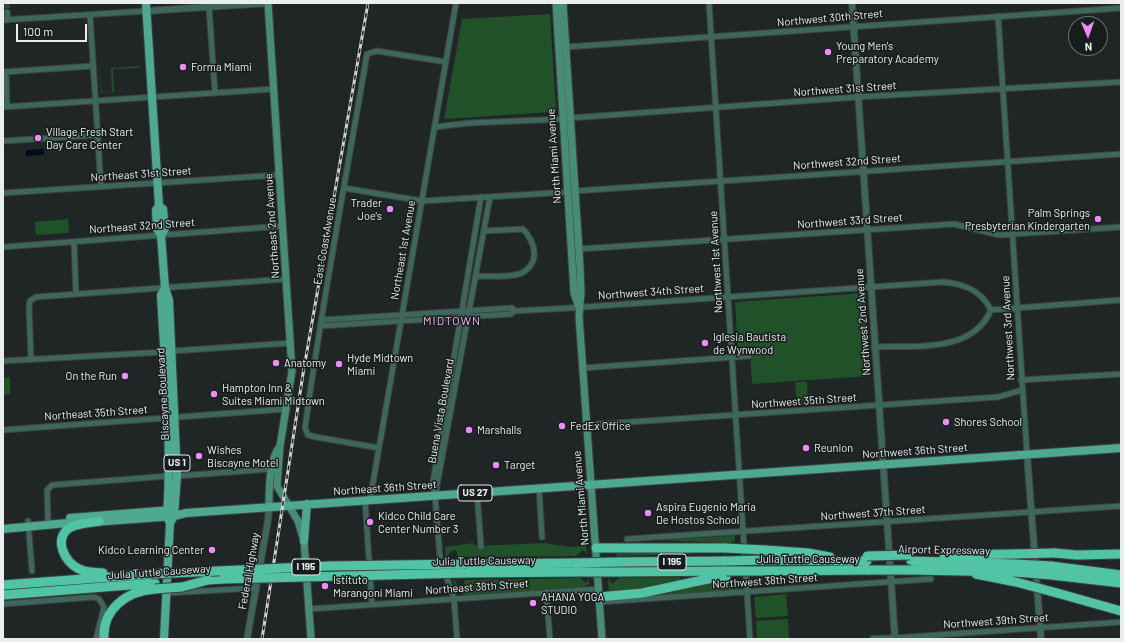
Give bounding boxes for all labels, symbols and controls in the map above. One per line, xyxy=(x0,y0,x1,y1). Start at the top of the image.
street label: Northwest 30th Street xyxy=(776,7,884,29)
scale bar xyxy=(18,16,89,42)
north arrow xyxy=(1068,16,1108,56)
text: 100 m xyxy=(23,24,53,38)
place label: Young Men's Preparatory Academy xyxy=(836,39,939,65)
text: N xyxy=(1085,41,1092,54)
marker: Young Men's Preparatory Academy xyxy=(823,47,833,57)
place label: Forma Miami xyxy=(191,60,252,74)
marker: Forma Miami xyxy=(178,62,188,72)
street label: Northwest 31st Street xyxy=(793,79,897,99)
street label: North Miami Avenue xyxy=(544,108,564,204)
place label: Village Fresh Start Day Care Center xyxy=(46,125,133,151)
marker: Village Fresh Start Day Care Center xyxy=(33,133,43,143)
street label: Northwest 32nd Street xyxy=(793,152,901,172)
street label: Northeast 31st Street xyxy=(90,164,192,184)
street label: Northeast 2nd Avenue xyxy=(262,173,282,279)
street label: East Coast Avenue xyxy=(311,196,339,286)
place label: Trader Joe's xyxy=(351,196,382,222)
street label: Northeast 1st Avenue xyxy=(388,199,418,301)
marker: Trader Joe's xyxy=(385,204,395,214)
place label: Palm Springs Presbyterian Kindergarten xyxy=(965,206,1090,232)
street label: Northwest 1st Avenue xyxy=(707,210,725,314)
street label: Northwest 33rd Street xyxy=(797,211,903,231)
marker: Palm Springs Presbyterian Kindergarten xyxy=(1093,214,1103,224)
street label: Northeast 32nd Street xyxy=(89,216,195,236)
street label: Northwest 2nd Avenue xyxy=(853,268,873,376)
street label: Northwest 3rd Avenue xyxy=(999,275,1017,381)
street label: Northwest 34th Street xyxy=(598,282,704,302)
district label: MIDTOWN xyxy=(423,314,481,328)
place label: Iglesia Bautista de Wynwood xyxy=(713,330,786,356)
marker: Iglesia Bautista de Wynwood xyxy=(700,338,710,348)
street label: Biscayne Boulevard xyxy=(154,347,172,441)
place label: Hyde Midtown Miami xyxy=(347,351,413,377)
place label: Anatomy xyxy=(284,356,326,370)
street label: Buena Vista Boulevard xyxy=(425,357,457,465)
marker: Anatomy xyxy=(271,358,281,368)
marker: Hyde Midtown Miami xyxy=(334,359,344,369)
place label: On the Run xyxy=(66,369,117,383)
marker: On the Run xyxy=(120,371,130,381)
place label: Hampton Inn & Suites Miami Midtown xyxy=(222,381,325,407)
marker: Hampton Inn & Suites Miami Midtown xyxy=(209,389,219,399)
street label: Northwest 35th Street xyxy=(751,391,857,411)
street label: Northeast 35th Street xyxy=(44,403,148,423)
place label: Shores School xyxy=(954,415,1022,429)
marker: Shores School xyxy=(941,417,951,427)
place label: FedEx Office xyxy=(570,419,630,433)
marker: FedEx Office xyxy=(557,421,567,431)
place label: Marshalls xyxy=(477,423,522,437)
marker: Marshalls xyxy=(464,425,474,435)
place label: Reunion xyxy=(814,441,853,455)
street label: Northwest 36th Street xyxy=(862,441,968,461)
place label: Wishes Biscayne Motel xyxy=(207,443,278,469)
marker: Reunion xyxy=(801,443,811,453)
street label: North Miami Avenue xyxy=(570,450,592,546)
marker: Wishes Biscayne Motel xyxy=(194,451,204,461)
road number: US 1 xyxy=(164,455,190,471)
place label: Target xyxy=(504,458,535,472)
marker: Target xyxy=(491,460,501,470)
street label: Northeast 36th Street xyxy=(333,478,437,498)
road number: US 27 xyxy=(458,485,492,501)
place label: Aspira Eugenio Maria De Hostos School xyxy=(656,500,756,526)
street label: Northwest 37th Street xyxy=(820,503,926,523)
marker: Aspira Eugenio Maria De Hostos School xyxy=(643,508,653,518)
place label: Kidco Child Care Center Number 3 xyxy=(378,509,458,535)
marker: Kidco Child Care Center Number 3 xyxy=(365,517,375,527)
street label: Federal Highway xyxy=(236,531,262,611)
place label: Kidco Learning Center xyxy=(98,543,204,557)
street label: Airport Expressway xyxy=(898,543,990,557)
marker: Kidco Learning Center xyxy=(207,545,217,555)
street label: Julia Tuttle Causeway xyxy=(756,552,860,566)
street label: Julia Tuttle Causeway xyxy=(432,554,536,568)
road number: I 195 xyxy=(658,554,686,570)
road number: I 195 xyxy=(292,559,320,575)
street label: Julia Tuttle Causeway xyxy=(107,562,211,582)
street label: Northwest 38th Street xyxy=(712,571,818,591)
place label: Istituto Marangoni Miami xyxy=(333,573,413,599)
street label: Northeast 38th Street xyxy=(425,577,529,597)
marker: Istituto Marangoni Miami xyxy=(320,581,330,591)
place label: AHANA YOGA STUDIO xyxy=(541,590,604,616)
marker: AHANA YOGA STUDIO xyxy=(528,598,538,608)
street label: Northwest 39th Street xyxy=(943,611,1049,631)

